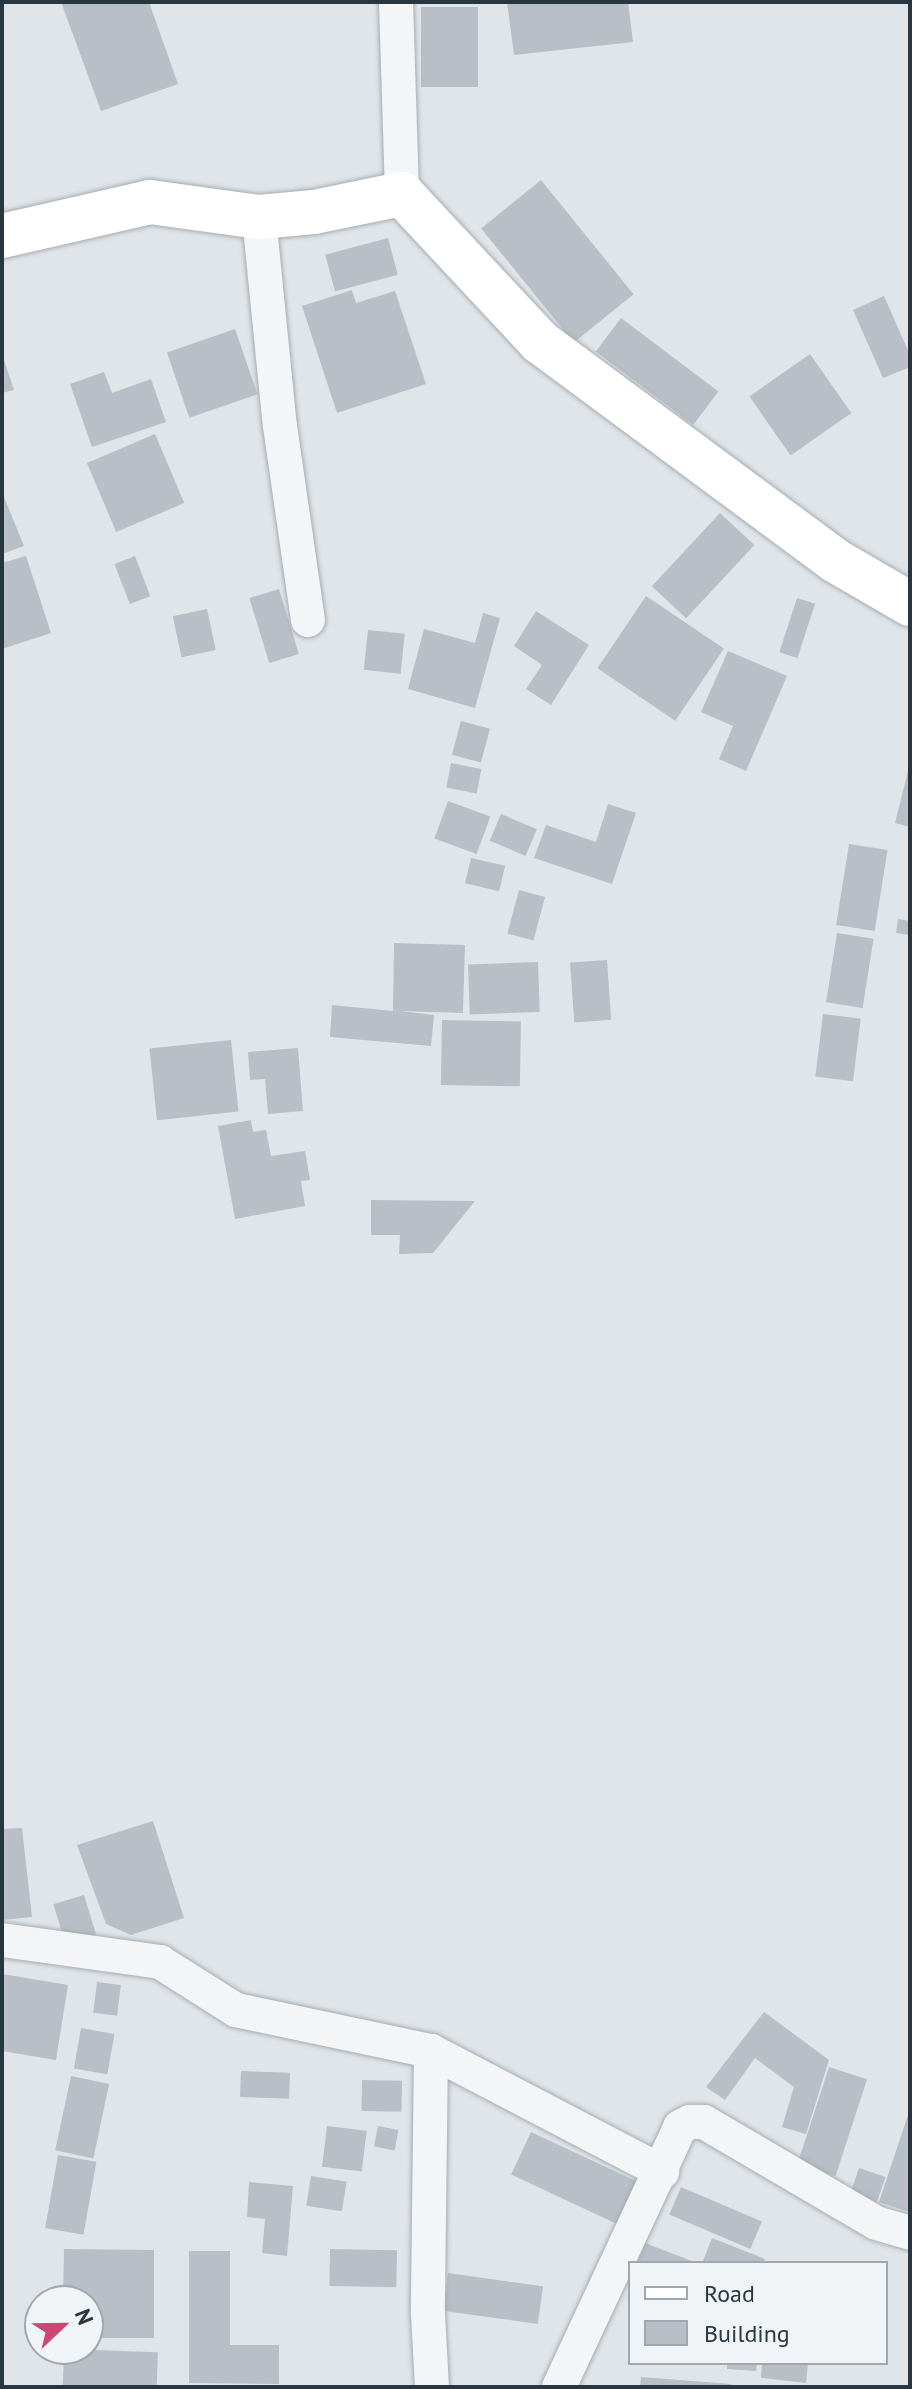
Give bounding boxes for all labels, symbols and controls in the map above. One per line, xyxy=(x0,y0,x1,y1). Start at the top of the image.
legend xyxy=(628,2261,888,2365)
text: Road xyxy=(704,2278,755,2309)
north arrow xyxy=(24,2285,104,2365)
text: N xyxy=(69,2305,100,2329)
text: Building xyxy=(704,2318,790,2349)

